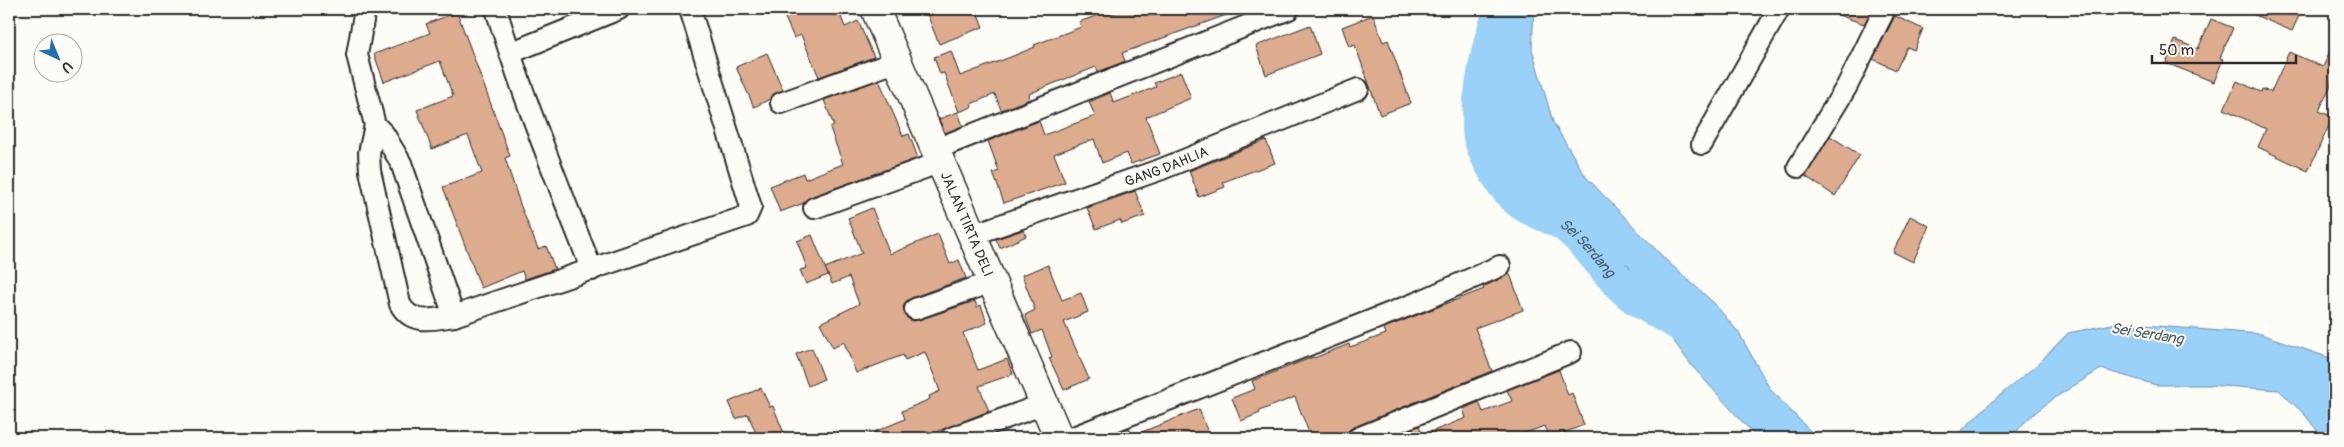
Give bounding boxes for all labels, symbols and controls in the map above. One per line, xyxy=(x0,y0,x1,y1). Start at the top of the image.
north arrow xyxy=(32,32,82,82)
scale bar xyxy=(2152,32,2295,64)
text: 50 m xyxy=(2159,41,2194,60)
text: U xyxy=(57,58,76,76)
street label: GANG DAHLIA xyxy=(1122,143,1210,190)
street label: JALAN TIRTA DELI xyxy=(937,169,997,279)
water label: Sei Serdang xyxy=(1556,214,1620,282)
water label: Sei Serdang xyxy=(2109,319,2186,349)

